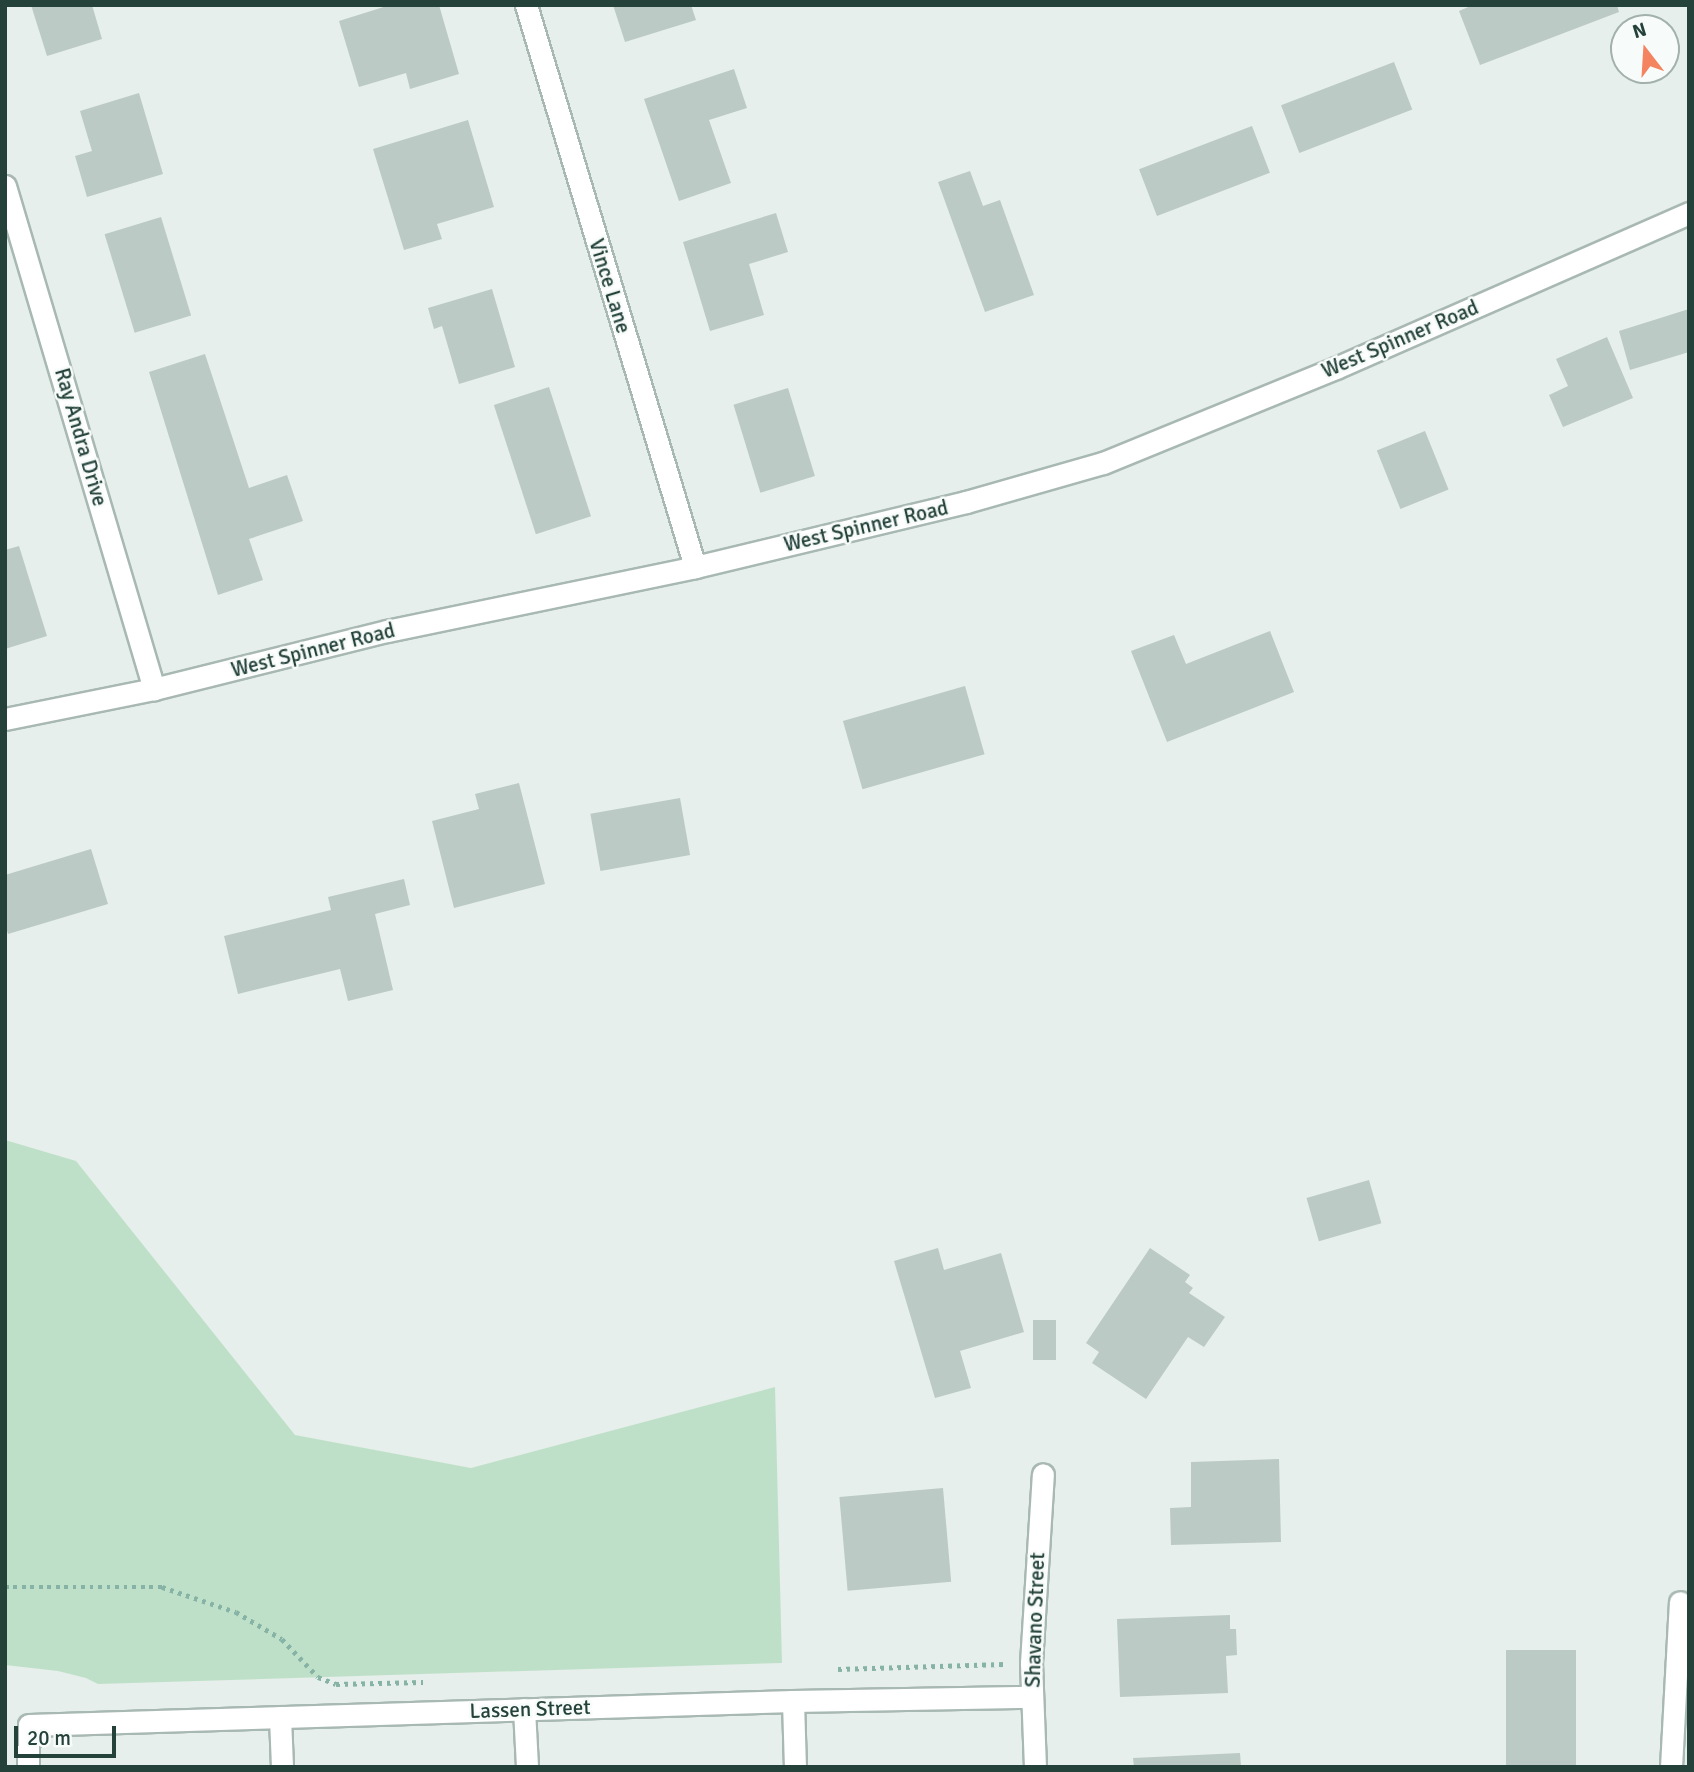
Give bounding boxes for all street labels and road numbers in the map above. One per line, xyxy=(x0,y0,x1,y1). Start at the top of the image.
street label: Vince Lane xyxy=(584,236,636,336)
street label: West Spinner Road xyxy=(1318,295,1482,383)
street label: Ray Andra Drive xyxy=(49,365,113,509)
street label: West Spinner Road xyxy=(781,495,951,557)
street label: West Spinner Road xyxy=(228,617,398,683)
street label: Shavano Street xyxy=(1020,1552,1050,1688)
street label: Lassen Street xyxy=(469,1694,591,1724)

